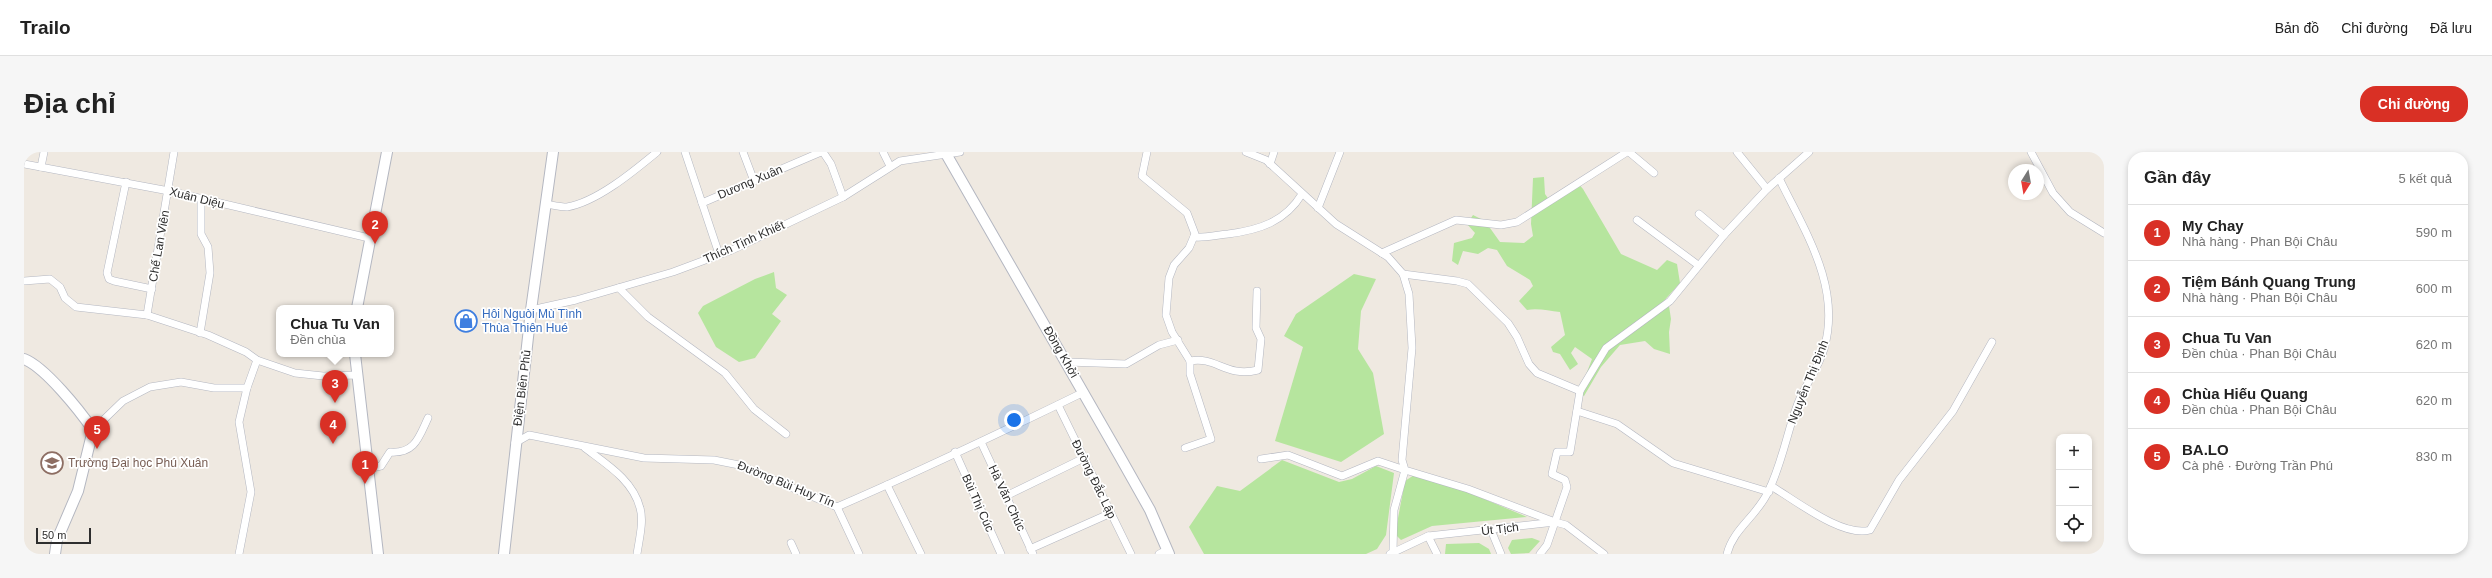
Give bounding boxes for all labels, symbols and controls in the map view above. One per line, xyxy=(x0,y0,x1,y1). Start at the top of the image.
text: Trailo xyxy=(20,17,71,38)
text: Bản đồ xyxy=(2275,20,2319,36)
text: Chỉ đường xyxy=(2341,20,2408,36)
text: Đã lưu xyxy=(2430,20,2472,36)
button: Chỉ đường xyxy=(2360,86,2468,122)
text: Địa chỉ xyxy=(24,88,116,119)
street label: Dương Xuân xyxy=(715,162,785,202)
north arrow xyxy=(2008,164,2044,200)
text: Gần đây xyxy=(2144,168,2211,187)
text: 5 kết quả xyxy=(2399,171,2452,186)
street label: Xuân Diệu xyxy=(168,184,226,212)
street label: Chế Lan Viên xyxy=(146,209,172,283)
pin: 2 xyxy=(362,211,388,244)
text: My Chay xyxy=(2182,217,2244,234)
street label: Thích Tịnh Khiết xyxy=(701,218,787,266)
text: 1 xyxy=(2153,225,2161,240)
text: 590 m xyxy=(2416,225,2452,240)
text: Nhà hàng · Phan Bội Châu xyxy=(2182,234,2337,249)
text: Tiệm Bánh Quang Trung xyxy=(2182,273,2356,290)
text: 2 xyxy=(2153,281,2161,296)
text: 600 m xyxy=(2416,281,2452,296)
text: Nhà hàng · Phan Bội Châu xyxy=(2182,290,2337,305)
popup xyxy=(276,305,394,357)
place label: Hôi Nguòi Mù Tình Thùa Thiên Hué xyxy=(482,307,582,335)
shop icon: Hôi Nguòi Mù Tình Thùa Thiên Hué xyxy=(453,308,479,334)
text: Chua Tu Van xyxy=(290,315,380,332)
street label: Đồng Khởi xyxy=(1041,324,1081,380)
text: Chua Tu Van xyxy=(2182,329,2272,346)
text: Đền chùa xyxy=(290,332,346,347)
text: 3 xyxy=(2153,337,2161,352)
text: 620 m xyxy=(2416,337,2452,352)
street label: Nguyễn Thị Định xyxy=(1784,338,1831,426)
text: Đền chùa · Phan Bội Châu xyxy=(2182,346,2337,361)
street label: Điện Biên Phủ xyxy=(510,349,534,427)
pin: 3 xyxy=(322,370,348,403)
text: Chùa Hiếu Quang xyxy=(2182,385,2308,402)
text: 4 xyxy=(2153,393,2161,408)
text: 620 m xyxy=(2416,393,2452,408)
text: Đền chùa · Phan Bội Châu xyxy=(2182,402,2337,417)
your location xyxy=(1004,410,1024,430)
pin: 4 xyxy=(320,411,346,444)
pin: 5 xyxy=(84,416,110,449)
map controls xyxy=(2056,434,2092,542)
button: + xyxy=(2056,434,2092,470)
street label: Đường Đắc Lập xyxy=(1069,437,1120,521)
text: BA.LO xyxy=(2182,441,2229,458)
text: 5 xyxy=(2153,449,2161,464)
text: 830 m xyxy=(2416,449,2452,464)
school or university icon: Trường Đại học Phú Xuân xyxy=(39,450,65,476)
pin: 1 xyxy=(352,451,378,484)
place label: Trường Đại học Phú Xuân xyxy=(68,456,208,470)
street label: Đường Bùi Huy Tín xyxy=(735,458,837,510)
text: Cà phê · Đường Trần Phú xyxy=(2182,458,2333,473)
street label: Hà Văn Chúc xyxy=(986,463,1028,533)
button: − xyxy=(2056,470,2092,506)
street label: Bùi Thị Cúc xyxy=(959,472,997,534)
button: locate xyxy=(2056,506,2092,542)
street label: Út Tịch xyxy=(1480,519,1520,538)
scale bar xyxy=(36,526,91,545)
text: 50 m xyxy=(42,529,66,541)

